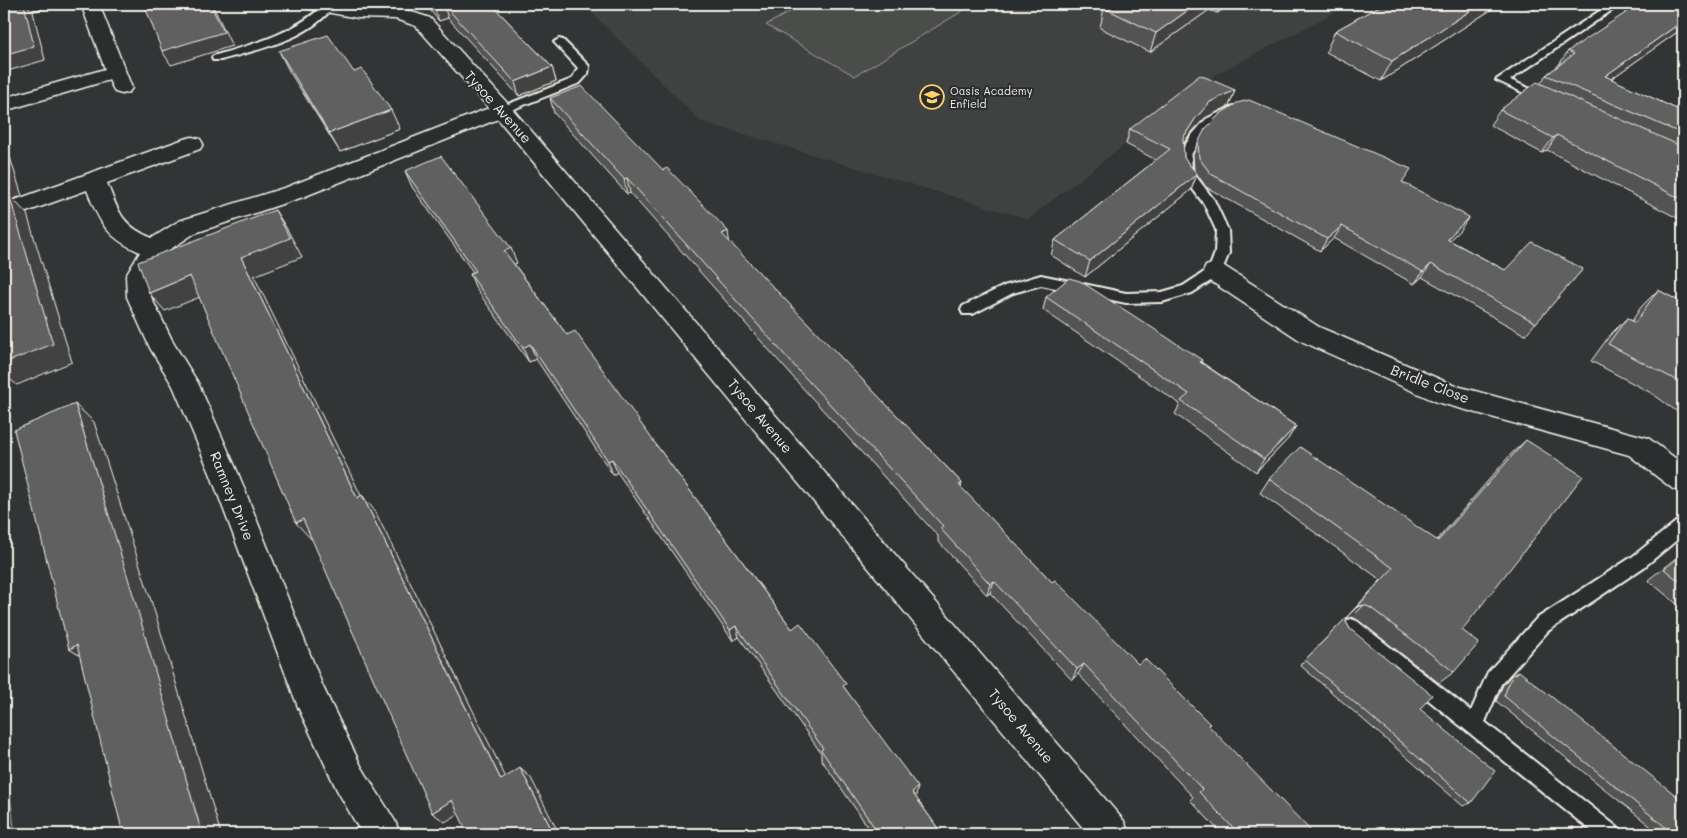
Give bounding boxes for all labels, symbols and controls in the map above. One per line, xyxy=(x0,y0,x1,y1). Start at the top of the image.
street label: Tysoe Avenue xyxy=(461,66,536,147)
place label: Oasis Academy Enfield xyxy=(950,83,1033,111)
school or university icon: Oasis Academy Enfield xyxy=(919,84,945,110)
street label: Bridle Close xyxy=(1388,360,1472,407)
street label: Tysoe Avenue xyxy=(724,374,797,457)
street label: Ramney Drive xyxy=(206,449,259,543)
street label: Tysoe Avenue xyxy=(985,684,1058,767)

